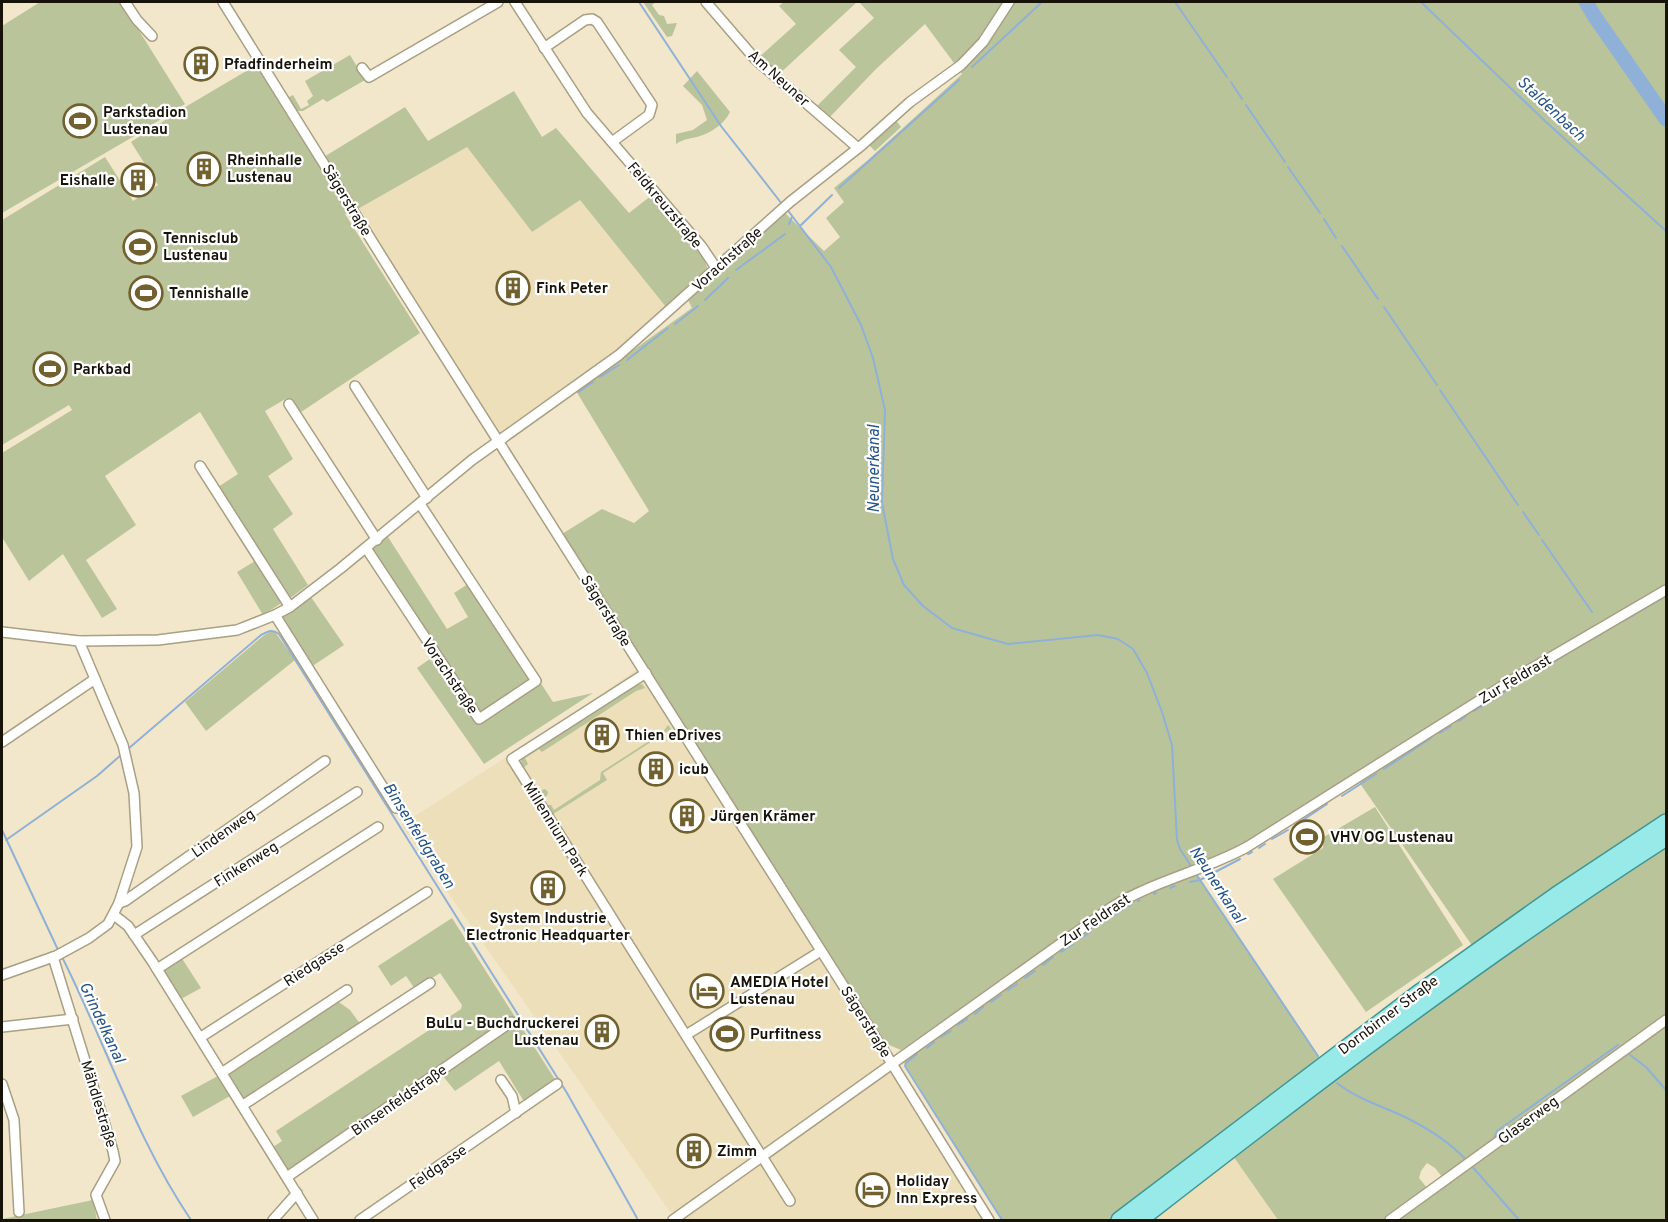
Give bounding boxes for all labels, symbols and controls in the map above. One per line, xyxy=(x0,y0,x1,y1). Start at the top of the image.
building icon: Pfadfinderheim xyxy=(183,46,219,82)
street label: Am Neuner xyxy=(743,46,813,112)
place label: Pfadfinderheim xyxy=(224,56,333,75)
water label: Staldenbach xyxy=(1512,73,1589,146)
sports icon: Parkstadion Lustenau xyxy=(62,103,98,139)
place label: Parkstadion Lustenau xyxy=(103,104,186,140)
building icon: Rheinhalle Lustenau xyxy=(186,151,222,187)
place label: Rheinhalle Lustenau xyxy=(227,152,302,188)
street label: Feldkreuzstraße xyxy=(622,159,705,253)
street label: Sägerstraße xyxy=(317,161,375,240)
building icon: Eishalle xyxy=(120,162,156,198)
place label: Eishalle xyxy=(60,172,115,191)
street label: Vorachstraße xyxy=(689,224,767,297)
sports icon: Tennisclub Lustenau xyxy=(122,229,158,265)
place label: Tennisclub Lustenau xyxy=(163,230,239,266)
building icon: Fink Peter xyxy=(495,270,531,306)
sports icon: Tennishalle xyxy=(128,275,164,311)
place label: Fink Peter xyxy=(536,280,609,299)
place label: Tennishalle xyxy=(169,285,249,304)
sports icon: Parkbad xyxy=(32,351,68,387)
place label: Parkbad xyxy=(73,361,131,380)
water label: Neunerkanal xyxy=(865,424,885,513)
street label: Sägerstraße xyxy=(575,572,634,651)
street label: Vorachstraße xyxy=(416,635,481,719)
street label: Zur Feldrast xyxy=(1476,651,1555,709)
building icon: Thien eDrives xyxy=(584,717,620,753)
place label: Thien eDrives xyxy=(625,727,721,746)
building icon: icub xyxy=(638,751,674,787)
place label: icub xyxy=(679,761,709,780)
water label: Binsenfeldgraben xyxy=(378,779,459,893)
street label: Millennium Park xyxy=(518,779,592,881)
building icon: Jürgen Krämer xyxy=(669,798,705,834)
street label: Lindenweg xyxy=(188,805,259,863)
place label: Jürgen Krämer xyxy=(710,808,816,827)
sports icon: VHV OG Lustenau xyxy=(1289,819,1325,855)
place label: VHV OG Lustenau xyxy=(1330,829,1453,848)
street label: Finkenweg xyxy=(211,838,282,892)
water label: Neunerkanal xyxy=(1184,843,1249,928)
building icon: System Industrie Electronic Headquarter xyxy=(530,870,566,906)
street label: Zur Feldrast xyxy=(1057,891,1135,952)
place label: System Industrie Electronic Headquarter xyxy=(466,910,631,946)
street label: Riedgasse xyxy=(281,939,349,992)
street label: Dornbirner Straße xyxy=(1335,972,1443,1060)
hotel icon: AMEDIA Hotel Lustenau xyxy=(689,973,725,1009)
place label: AMEDIA Hotel Lustenau xyxy=(730,974,829,1010)
water label: Grindelkanal xyxy=(74,979,129,1067)
street label: Sägerstraße xyxy=(835,983,894,1062)
building icon: BuLu - Buchdruckerei Lustenau xyxy=(584,1014,620,1050)
place label: BuLu - Buchdruckerei Lustenau xyxy=(426,1015,579,1051)
sports icon: Purfitness xyxy=(709,1016,745,1052)
place label: Purfitness xyxy=(750,1026,822,1045)
street label: Mähdlestraße xyxy=(75,1059,120,1150)
street label: Binsenfeldstraße xyxy=(348,1061,451,1141)
street label: Glaserweg xyxy=(1495,1093,1563,1150)
building icon: Zimm xyxy=(676,1133,712,1169)
street label: Feldgasse xyxy=(406,1141,471,1195)
place label: Zimm xyxy=(717,1143,757,1162)
hotel icon: Holiday Inn Express xyxy=(855,1172,891,1208)
place label: Holiday Inn Express xyxy=(896,1173,977,1209)

